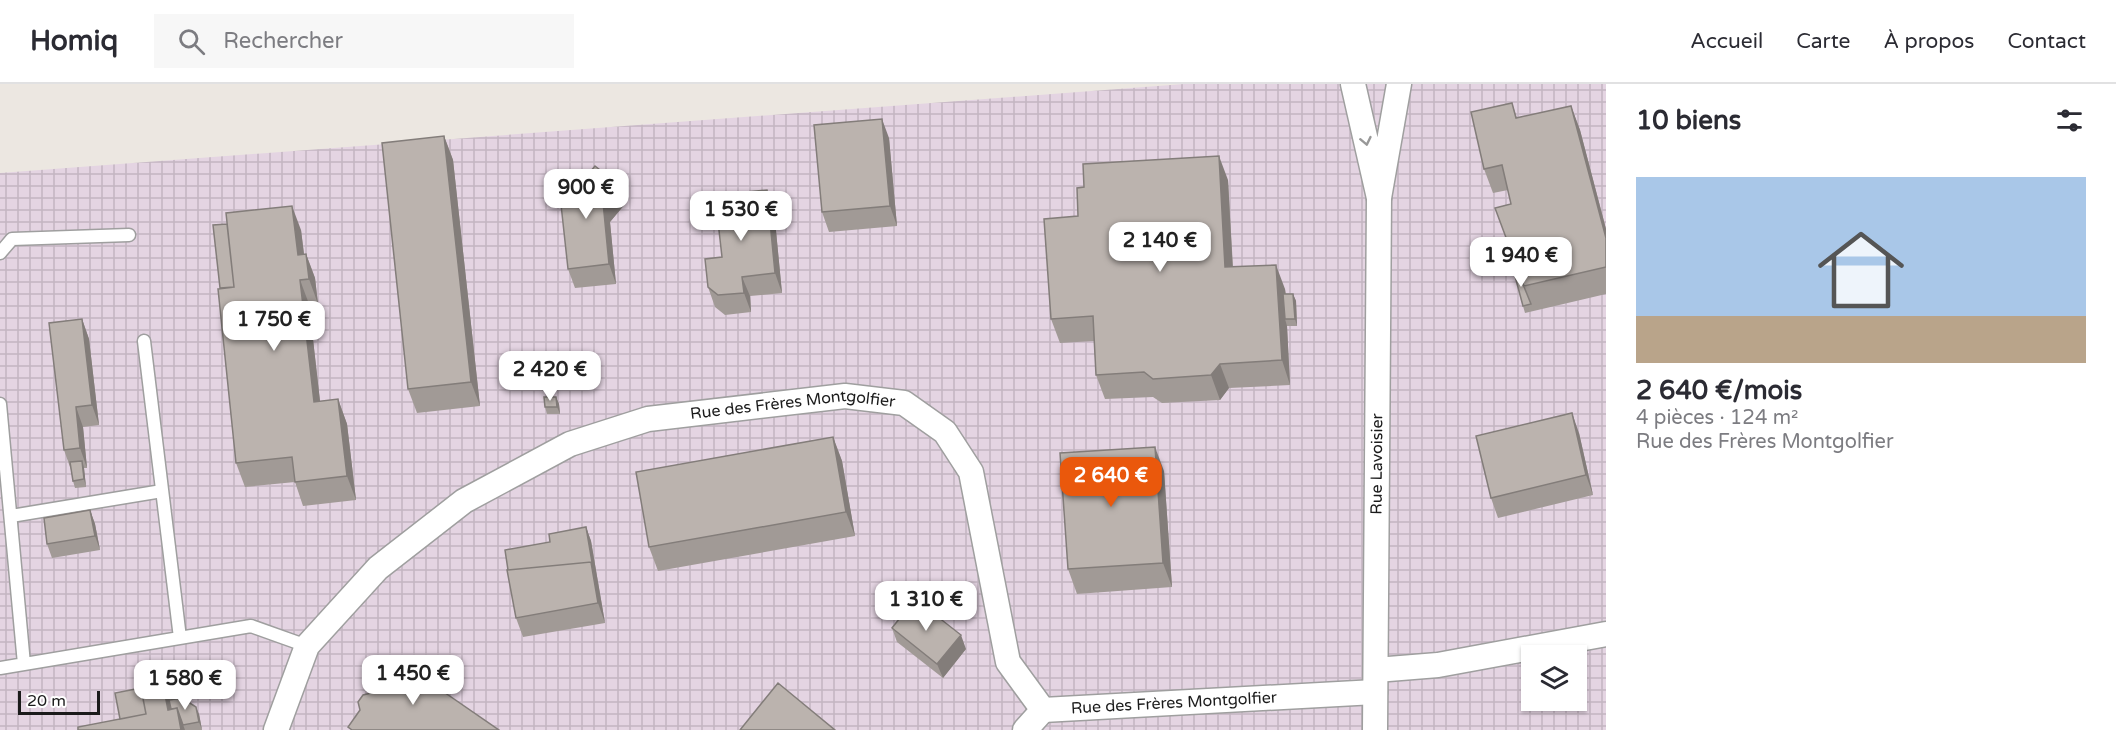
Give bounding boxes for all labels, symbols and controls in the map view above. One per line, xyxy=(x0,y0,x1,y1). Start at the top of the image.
search box xyxy=(154,14,574,68)
text: Homiq xyxy=(30,24,118,58)
icon: search xyxy=(175,25,208,58)
text: Rechercher xyxy=(223,28,343,54)
text: Accueil xyxy=(1690,29,1763,54)
text: Carte xyxy=(1796,29,1850,54)
text: À propos xyxy=(1883,29,1974,54)
text: Contact xyxy=(2007,29,2086,54)
icon: filters xyxy=(2053,104,2086,137)
text: 10 biens xyxy=(1636,105,1741,136)
one-way arrow xyxy=(1359,136,1372,146)
pin: 900 € xyxy=(544,169,628,220)
text: 900 € xyxy=(558,176,614,200)
pin: 1 530 € xyxy=(686,191,796,242)
text: 1 530 € xyxy=(704,198,778,222)
icon: home xyxy=(1807,216,1915,324)
pin: 2 140 € xyxy=(1105,222,1215,273)
text: 2 140 € xyxy=(1123,229,1197,253)
pin: 1 940 € xyxy=(1466,237,1576,288)
text: 1 940 € xyxy=(1484,244,1558,268)
pin: 1 750 € xyxy=(219,301,329,352)
text: 1 750 € xyxy=(237,308,311,332)
pin: 2 420 € xyxy=(495,351,605,402)
text: 2 420 € xyxy=(513,358,587,382)
text: 2 640 €/mois xyxy=(1636,375,1802,406)
street label: Rue des Frères Montgolfier xyxy=(689,386,897,424)
text: 4 pièces · 124 m² xyxy=(1636,406,1798,430)
street label: Rue Lavoisier xyxy=(1367,412,1387,515)
text: Rue des Frères Montgolfier xyxy=(1636,430,1894,454)
pin: 2 640 € xyxy=(1056,457,1166,508)
text: 2 640 € xyxy=(1074,464,1148,488)
pin: 1 310 € xyxy=(871,581,981,632)
text: 1 310 € xyxy=(889,588,963,612)
map controls xyxy=(1521,645,1587,711)
button: layers xyxy=(1521,645,1587,711)
pin: 1 450 € xyxy=(358,655,468,706)
pin: 1 580 € xyxy=(130,660,240,711)
text: 1 450 € xyxy=(376,662,450,686)
text: 1 580 € xyxy=(148,667,222,691)
street label: Rue des Frères Montgolfier xyxy=(1070,687,1278,718)
scale bar xyxy=(18,688,100,716)
text: 20 m xyxy=(27,691,66,711)

